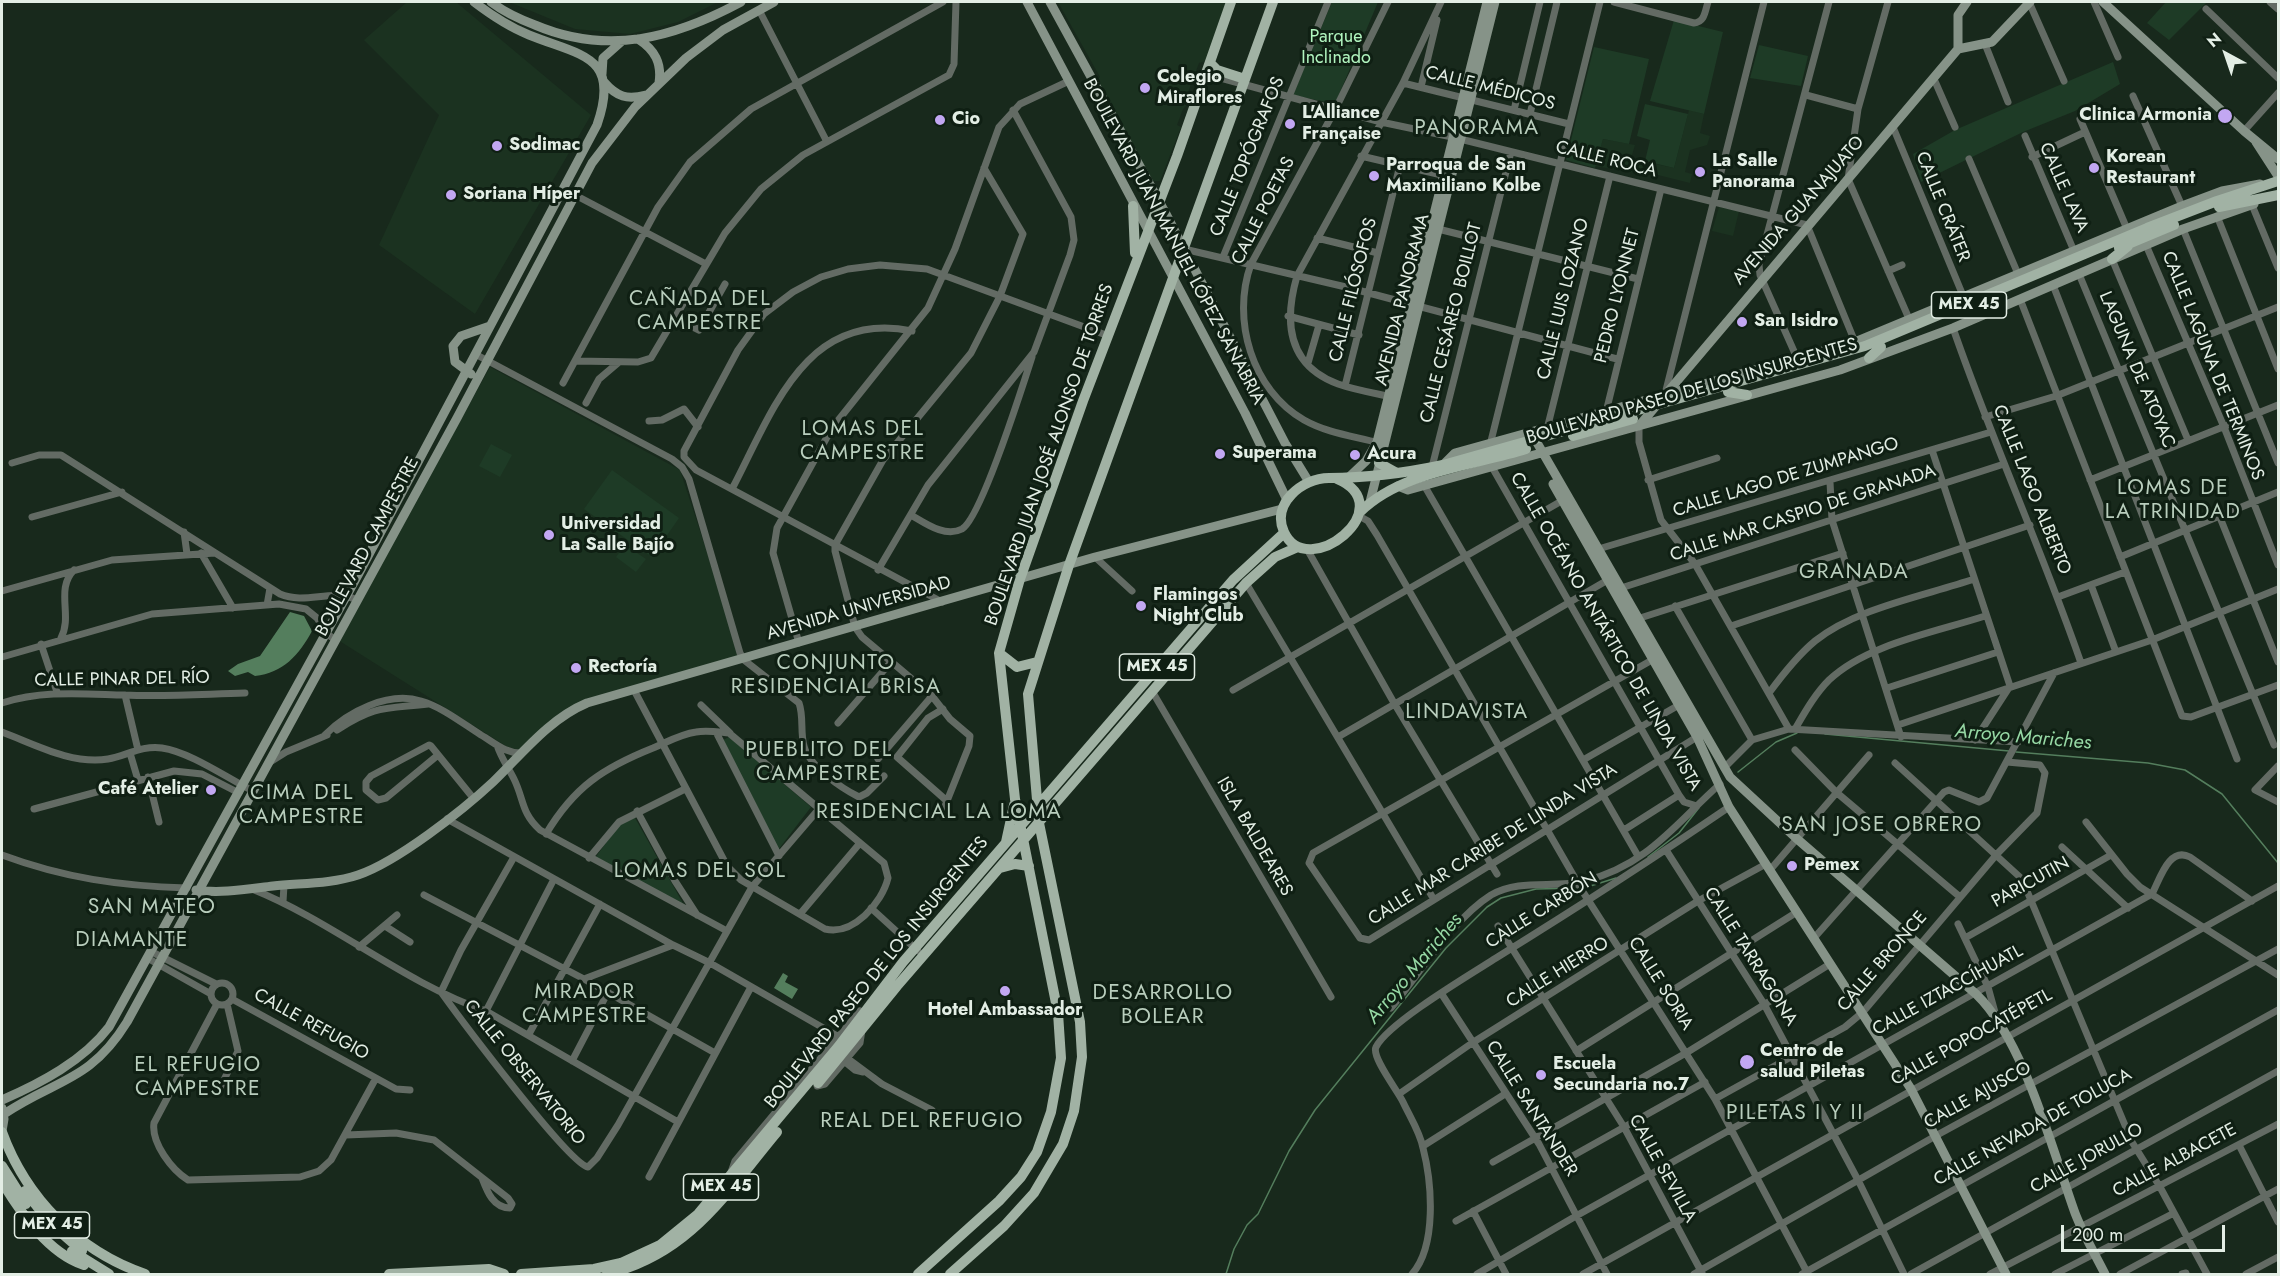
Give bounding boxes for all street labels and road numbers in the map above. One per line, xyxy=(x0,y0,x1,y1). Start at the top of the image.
street label: CALLE MÉDICOS xyxy=(1423,62,1557,116)
street label: CALLE TOPÓGRAFOS xyxy=(1206,74,1290,240)
street label: BOULEVARD JUAN MANUEL LÓPEZ SANABRIA xyxy=(1078,75,1268,409)
street label: AVENIDA GUANAJUATO xyxy=(1729,132,1869,290)
street label: CALLE ROCA xyxy=(1553,137,1659,183)
street label: CALLE LAVA xyxy=(2034,140,2092,236)
street label: CALLE CRÁTER xyxy=(1910,149,1974,265)
street label: CALLE POETAS xyxy=(1228,154,1300,268)
street label: AVENIDA PANORAMA xyxy=(1371,212,1435,388)
street label: CALLE FILÓSOFOS xyxy=(1326,216,1382,364)
street label: CALLE LUIS LOZANO xyxy=(1533,216,1595,382)
street label: CALLE CESÁREO BOILLOT xyxy=(1417,221,1487,425)
street label: PEDRO LYONNET xyxy=(1591,226,1645,366)
street label: CALLE LAGUNA DE TERMINOS xyxy=(2156,248,2268,484)
street label: BOULEVARD JUAN JOSÉ ALONSO DE TORRES xyxy=(981,281,1119,629)
street label: LAGUNA DE ATOYAC xyxy=(2093,289,2179,451)
road number: MEX 45 xyxy=(1932,292,2006,318)
street label: BOULEVARD PASEO DE LOS INSURGENTES xyxy=(1524,334,1860,450)
street label: CALLE LAGO ALBERTO xyxy=(1987,402,2075,578)
street label: CALLE LAGO DE ZUMPANGO xyxy=(1671,433,1901,523)
street label: BOULEVARD CAMPESTRE xyxy=(312,454,424,640)
street label: CALLE MAR CASPIO DE GRANADA xyxy=(1667,461,1939,567)
street label: CALLE OCÉANO ANTÁRTICO DE LINDA VISTA xyxy=(1505,469,1705,795)
street label: AVENIDA UNIVERSIDAD xyxy=(764,572,954,646)
road number: MEX 45 xyxy=(1120,654,1194,680)
street label: CALLE PINAR DEL RÍO xyxy=(34,668,210,692)
street label: CALLE MAR CARIBE DE LINDA VISTA xyxy=(1365,759,1621,931)
street label: ISLA BALDEARES xyxy=(1211,774,1297,900)
street label: BOULEVARD PASEO DE LOS INSURGENTES xyxy=(761,833,993,1113)
street label: PARICUTIN xyxy=(1988,853,2074,913)
street label: CALLE CARBÓN xyxy=(1482,868,1602,954)
street label: CALLE TARRAGONA xyxy=(1699,884,1801,1030)
street label: CALLE BRONCE xyxy=(1834,907,1932,1017)
street label: CALLE HIERRO xyxy=(1503,933,1613,1013)
street label: CALLE SORIA xyxy=(1623,933,1697,1035)
street label: CALLE IZTACCÍHUATL xyxy=(1869,941,2027,1041)
street label: CALLE REFUGIO xyxy=(250,984,372,1066)
street label: CALLE POPOCATÉPETL xyxy=(1888,985,2056,1091)
street label: CALLE OBSERVATORIO xyxy=(459,996,589,1150)
street label: CALLE SANTANDER xyxy=(1481,1037,1581,1181)
street label: CALLE AJUSCO xyxy=(1921,1058,2035,1134)
street label: CALLE NEVADA DE TOLUCA xyxy=(1930,1065,2136,1191)
street label: CALLE SEVILLA xyxy=(1623,1111,1701,1227)
street label: CALLE JORULLO xyxy=(2027,1119,2147,1199)
street label: CALLE ALBACETE xyxy=(2109,1119,2241,1203)
road number: MEX 45 xyxy=(684,1174,758,1200)
road number: MEX 45 xyxy=(14,1212,90,1238)

